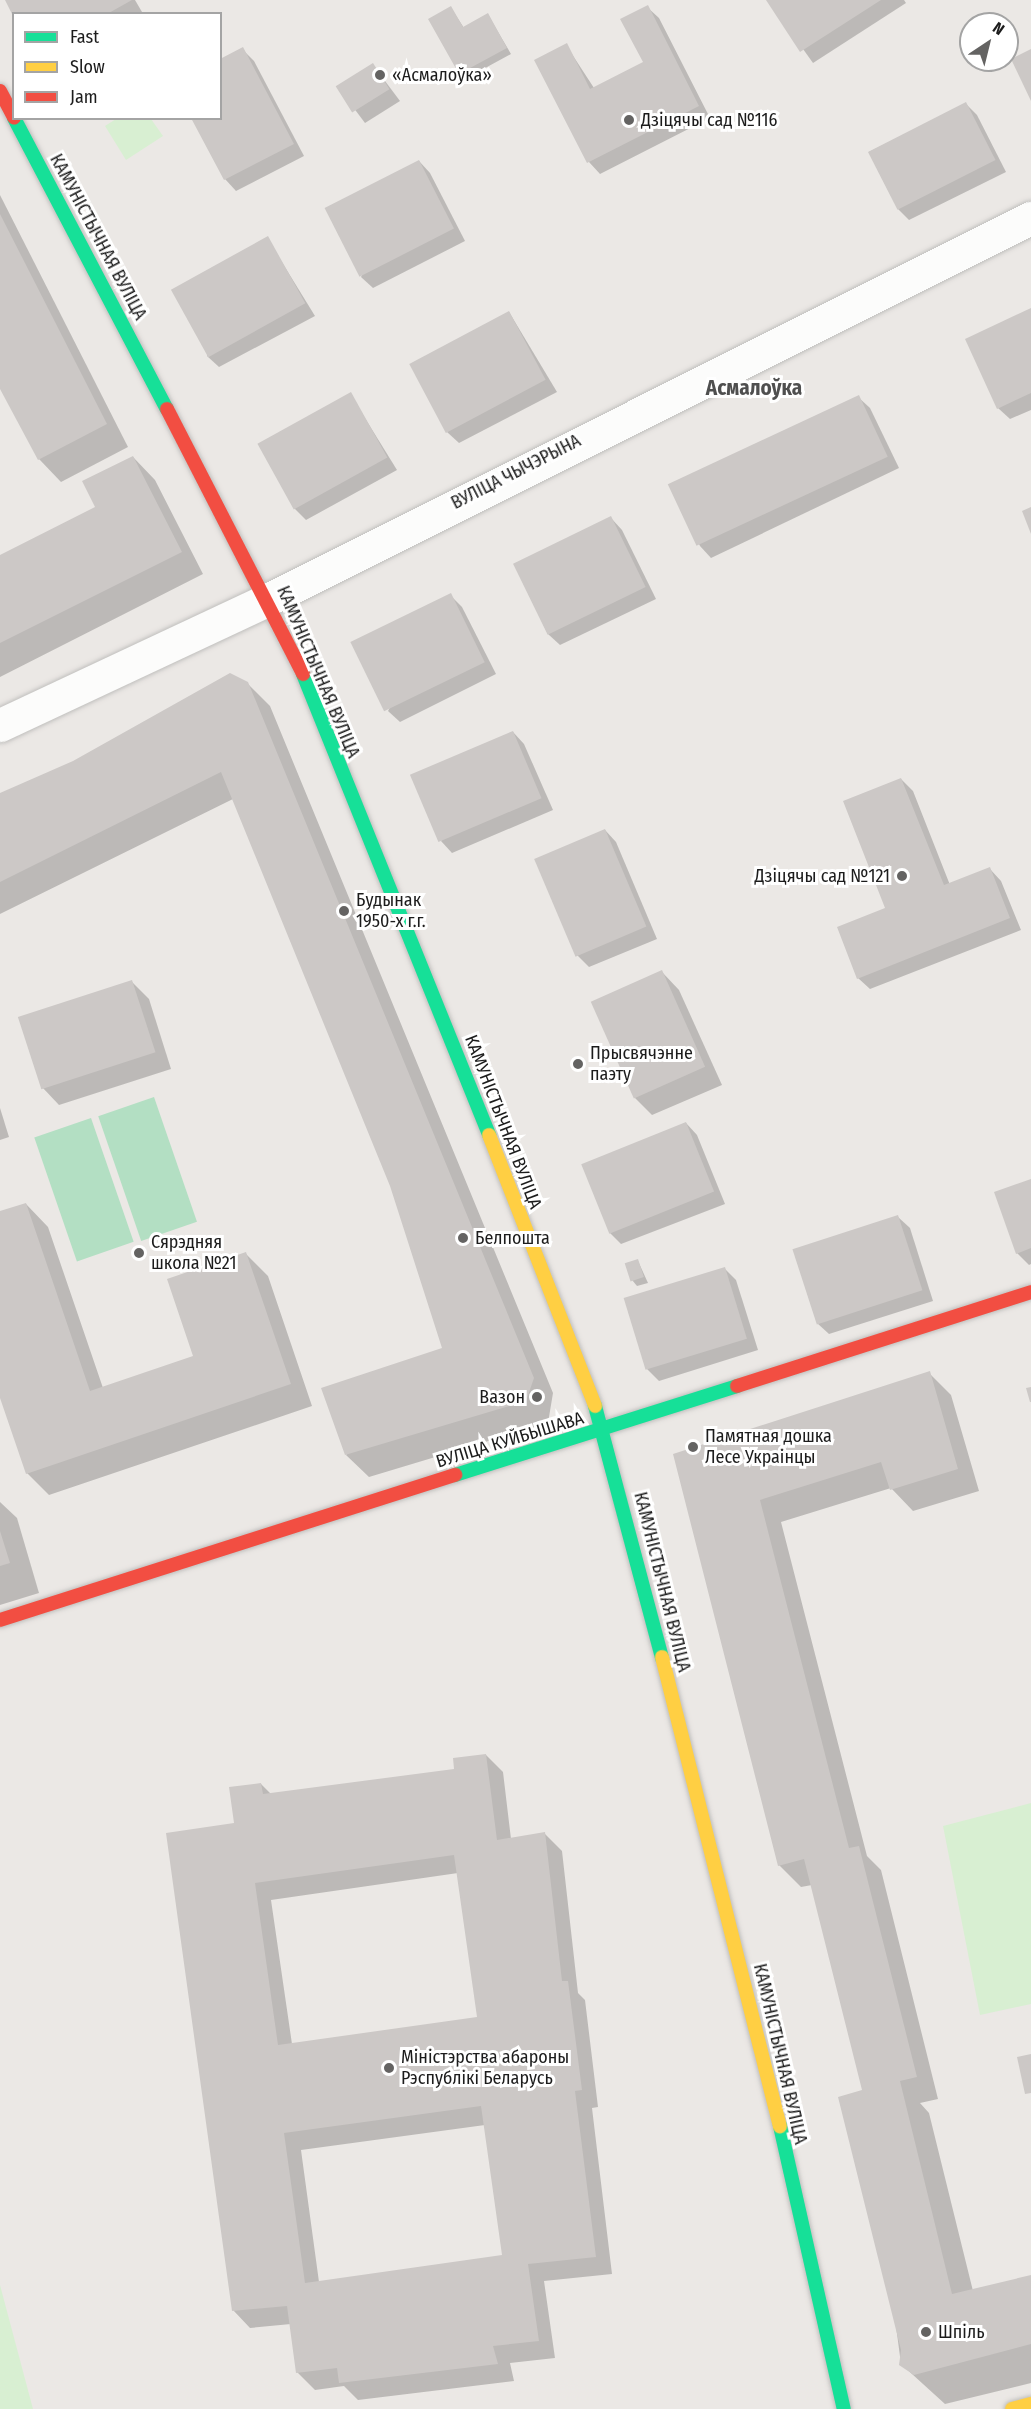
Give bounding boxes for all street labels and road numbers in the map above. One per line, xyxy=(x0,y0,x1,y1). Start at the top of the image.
street label: КАМУНІСТЫЧНАЯ ВУЛІЦА xyxy=(45,150,151,324)
street label: ВУЛІЦА ЧЫЧЭРЫНА xyxy=(448,430,584,514)
street label: КАМУНІСТЫЧНАЯ ВУЛІЦА xyxy=(272,583,364,761)
street label: КАМУНІСТЫЧНАЯ ВУЛІЦА xyxy=(460,1032,546,1212)
street label: ВУЛІЦА КУЙБЫШАВА xyxy=(434,1407,586,1473)
street label: КАМУНІСТЫЧНАЯ ВУЛІЦА xyxy=(629,1490,695,1674)
street label: КАМУНІСТЫЧНАЯ ВУЛІЦА xyxy=(749,1962,811,2146)

